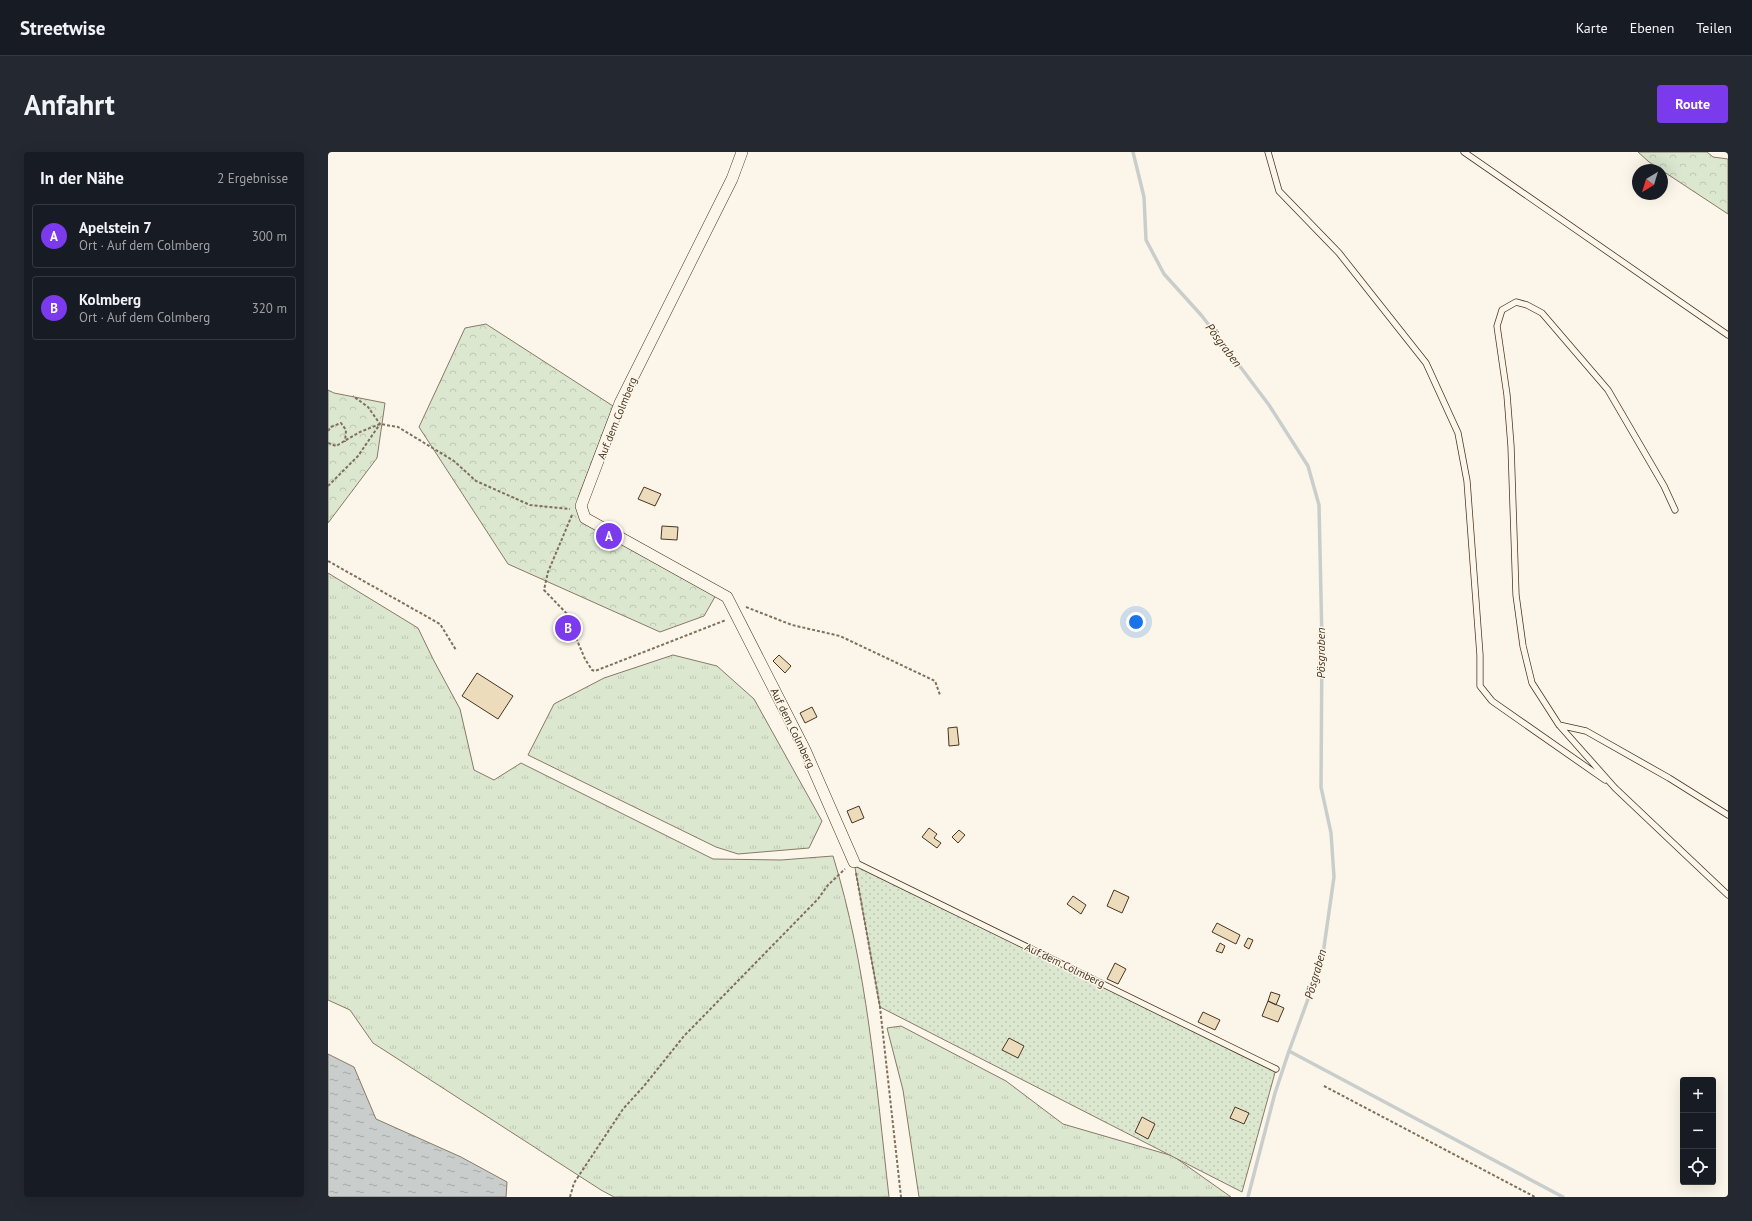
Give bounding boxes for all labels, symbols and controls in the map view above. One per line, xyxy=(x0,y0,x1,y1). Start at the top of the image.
text: Streetwise xyxy=(20,16,105,40)
text: Karte xyxy=(1576,19,1608,37)
text: Ebenen xyxy=(1630,19,1674,37)
text: Teilen xyxy=(1696,19,1732,37)
button: Route xyxy=(1657,85,1728,123)
text: Anfahrt xyxy=(24,86,115,123)
north arrow xyxy=(1632,164,1668,200)
text: In der Nähe xyxy=(40,167,124,189)
text: 2 Ergebnisse xyxy=(217,170,288,187)
text: Apelstein 7 xyxy=(79,218,152,237)
text: A xyxy=(50,228,58,245)
text: 300 m xyxy=(252,228,287,245)
text: Ort · Auf dem Colmberg xyxy=(79,237,210,254)
text: Kolmberg xyxy=(79,290,141,309)
text: B xyxy=(50,300,58,317)
text: 320 m xyxy=(252,300,287,317)
text: Ort · Auf dem Colmberg xyxy=(79,309,210,326)
water label: Pösgraben xyxy=(1203,320,1245,370)
street label: Auf dem Colmberg xyxy=(594,375,640,461)
pin: A xyxy=(596,521,622,551)
your location xyxy=(1126,612,1146,632)
pin: B xyxy=(555,613,581,643)
water label: Pösgraben xyxy=(1313,627,1328,679)
street label: Auf dem Colmberg xyxy=(768,686,818,770)
street label: Auf dem Colmberg xyxy=(1023,940,1107,990)
water label: Pösgraben xyxy=(1301,947,1329,1001)
map controls xyxy=(1680,1077,1716,1185)
button: + xyxy=(1680,1077,1716,1113)
button: − xyxy=(1680,1113,1716,1149)
button: locate xyxy=(1680,1149,1716,1185)

